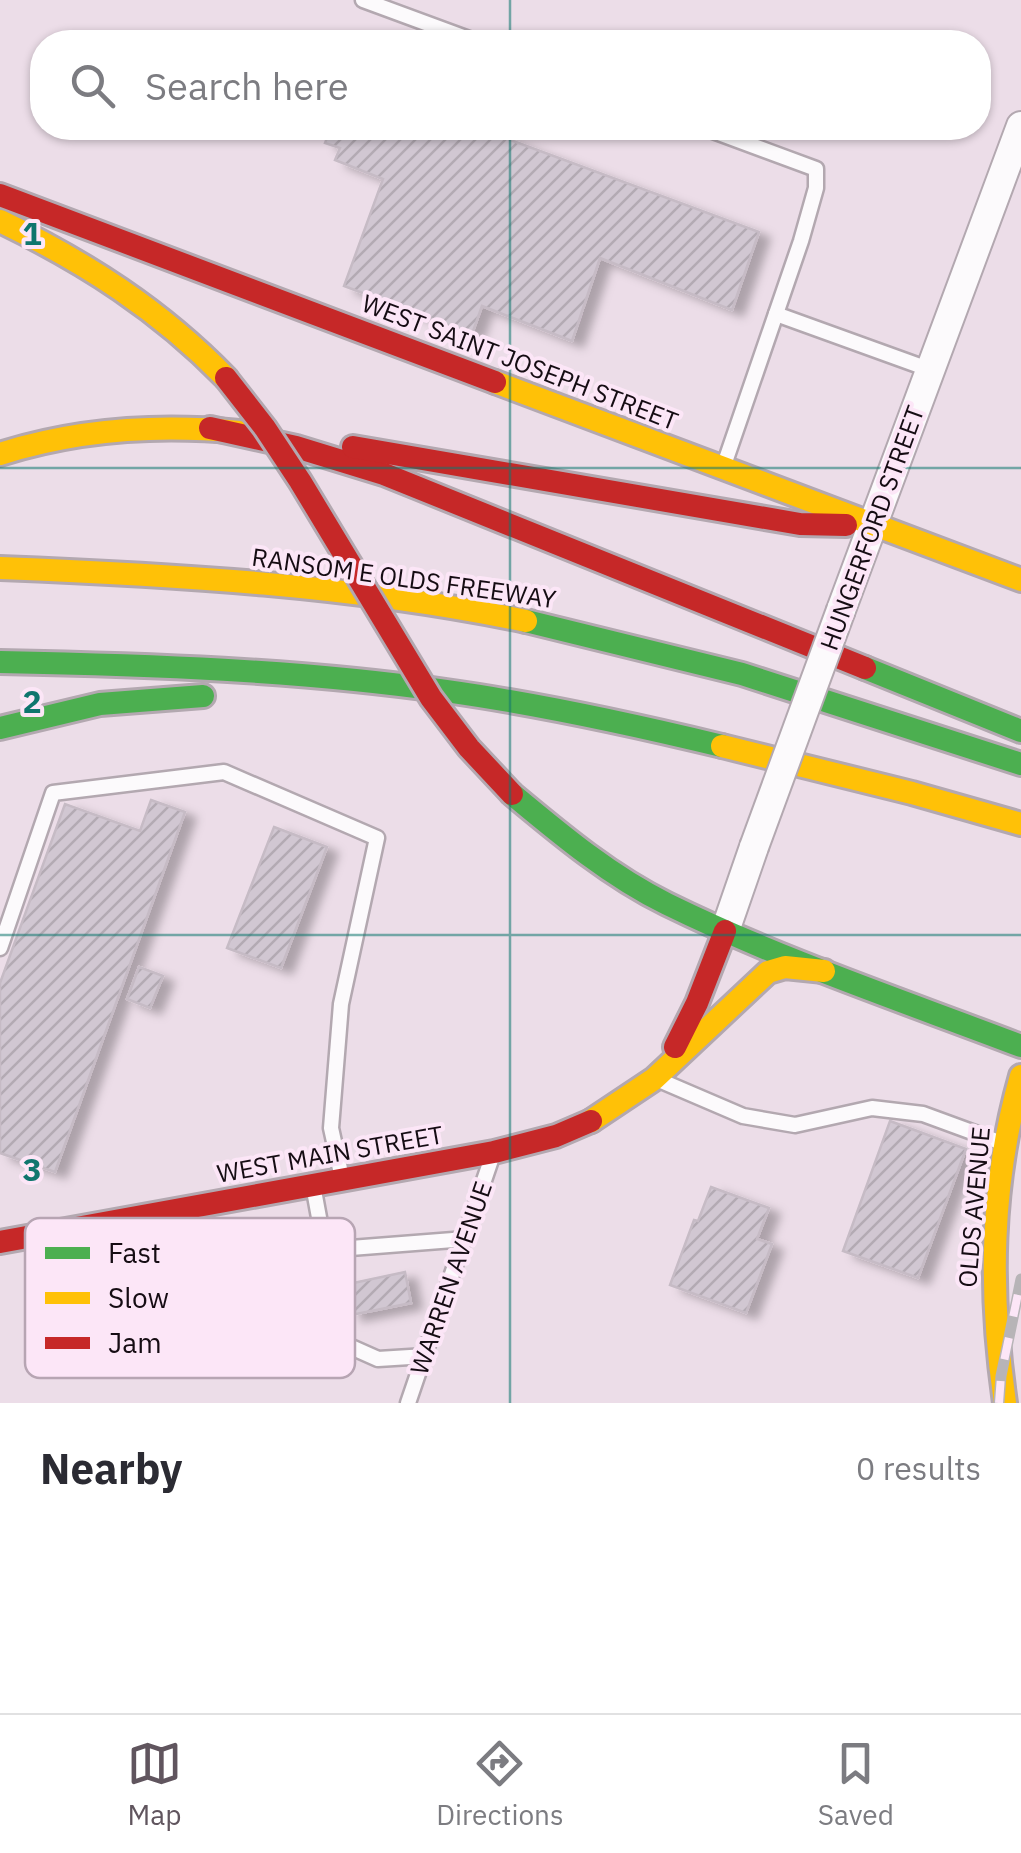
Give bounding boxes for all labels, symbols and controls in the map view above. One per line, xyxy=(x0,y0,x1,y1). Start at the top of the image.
search box xyxy=(30,30,991,140)
icon: search xyxy=(65,58,120,113)
text: Search here xyxy=(145,61,349,110)
text: 1 xyxy=(22,212,42,254)
street label: WEST SAINT JOSEPH STREET xyxy=(357,286,683,437)
street label: HUNGERFORD STREET xyxy=(812,401,931,655)
street label: RANSOM E OLDS FREEWAY xyxy=(250,540,558,615)
text: 2 xyxy=(22,680,42,722)
street label: WEST MAIN STREET xyxy=(214,1117,446,1190)
street label: OLDS AVENUE xyxy=(950,1125,997,1289)
text: 3 xyxy=(22,1148,42,1190)
street label: WARREN AVENUE xyxy=(402,1177,499,1379)
legend xyxy=(25,1218,355,1378)
text: Fast xyxy=(108,1234,161,1271)
text: Slow xyxy=(108,1279,169,1316)
text: Jam xyxy=(108,1324,162,1361)
text: Nearby xyxy=(40,1441,182,1496)
text: 0 results xyxy=(856,1447,981,1489)
tab: Map xyxy=(127,1736,182,1833)
tab: Directions xyxy=(436,1736,564,1833)
tab: Saved xyxy=(818,1736,894,1833)

